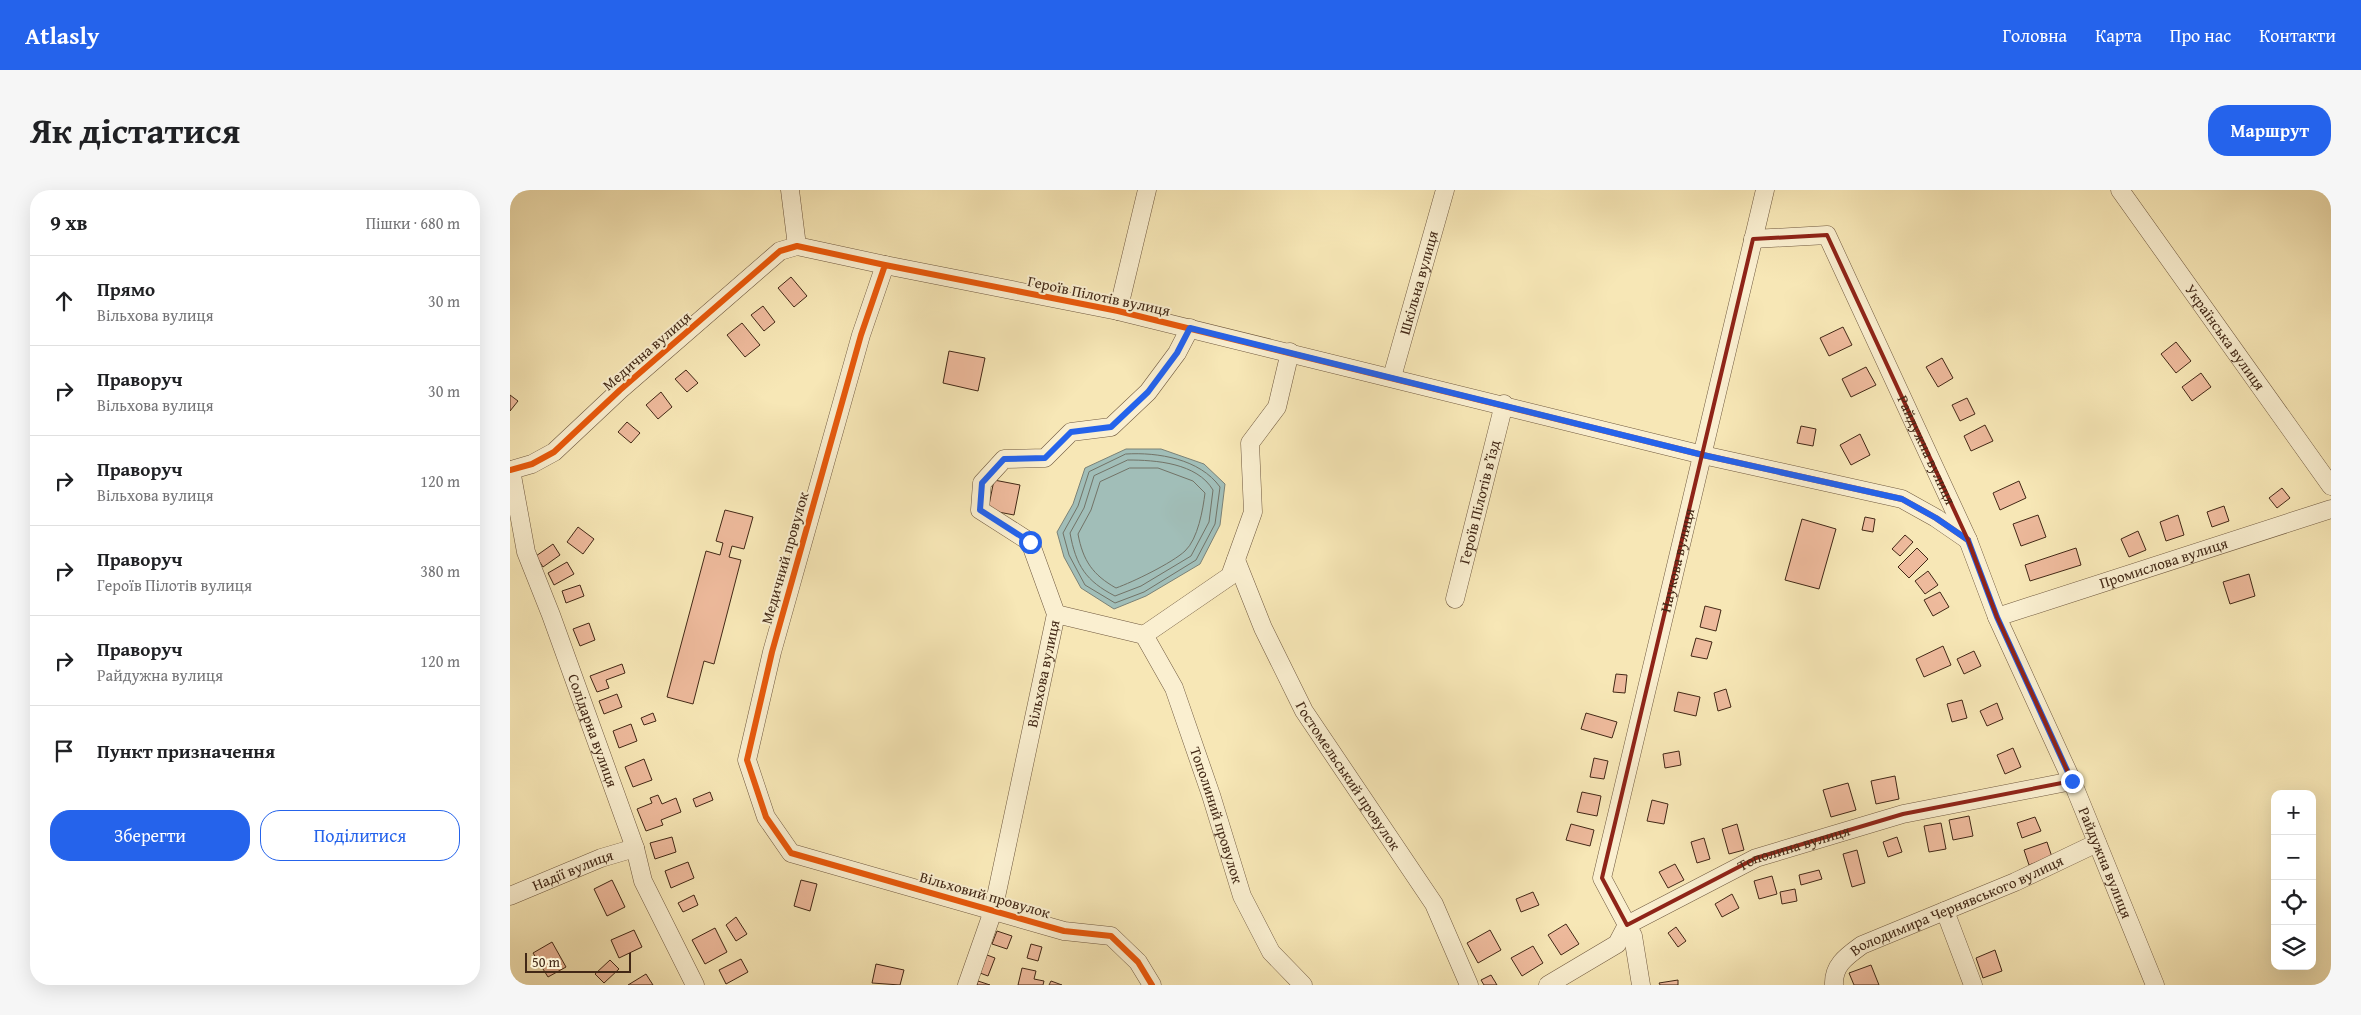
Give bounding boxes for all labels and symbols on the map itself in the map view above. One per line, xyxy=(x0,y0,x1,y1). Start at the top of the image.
street label: Шкільна вулиця xyxy=(1393,228,1443,337)
street label: Героїв Пілотів вулиця xyxy=(1026,270,1173,321)
street label: Українська вулиця xyxy=(2180,280,2271,395)
street label: Медична вулиця xyxy=(598,306,696,395)
street label: Райдужна вулиця xyxy=(1892,392,1961,508)
street label: Героїв Пілотів в’їзд xyxy=(1453,438,1505,566)
street label: Медичний провулок xyxy=(756,489,813,626)
street label: Наукова вулиця xyxy=(1654,506,1699,614)
route start xyxy=(1019,531,1042,554)
street label: Промислова вулиця xyxy=(2096,532,2231,593)
street label: Вільхова вулиця xyxy=(1021,617,1065,729)
street label: Солідарна вулиця xyxy=(563,671,623,790)
street label: Гостомельський провулок xyxy=(1291,698,1406,854)
street label: Тополиний провулок xyxy=(1185,744,1249,886)
route end xyxy=(2061,770,2084,793)
street label: Райдужна вулиця xyxy=(2074,804,2138,922)
street label: Тополина вулиця xyxy=(1734,819,1852,876)
street label: Надії вулиця xyxy=(529,844,616,896)
street label: Володимира Чернявського вулиця xyxy=(1845,849,2067,960)
street label: Вільховий провулок xyxy=(917,866,1053,923)
scale bar xyxy=(525,950,631,973)

